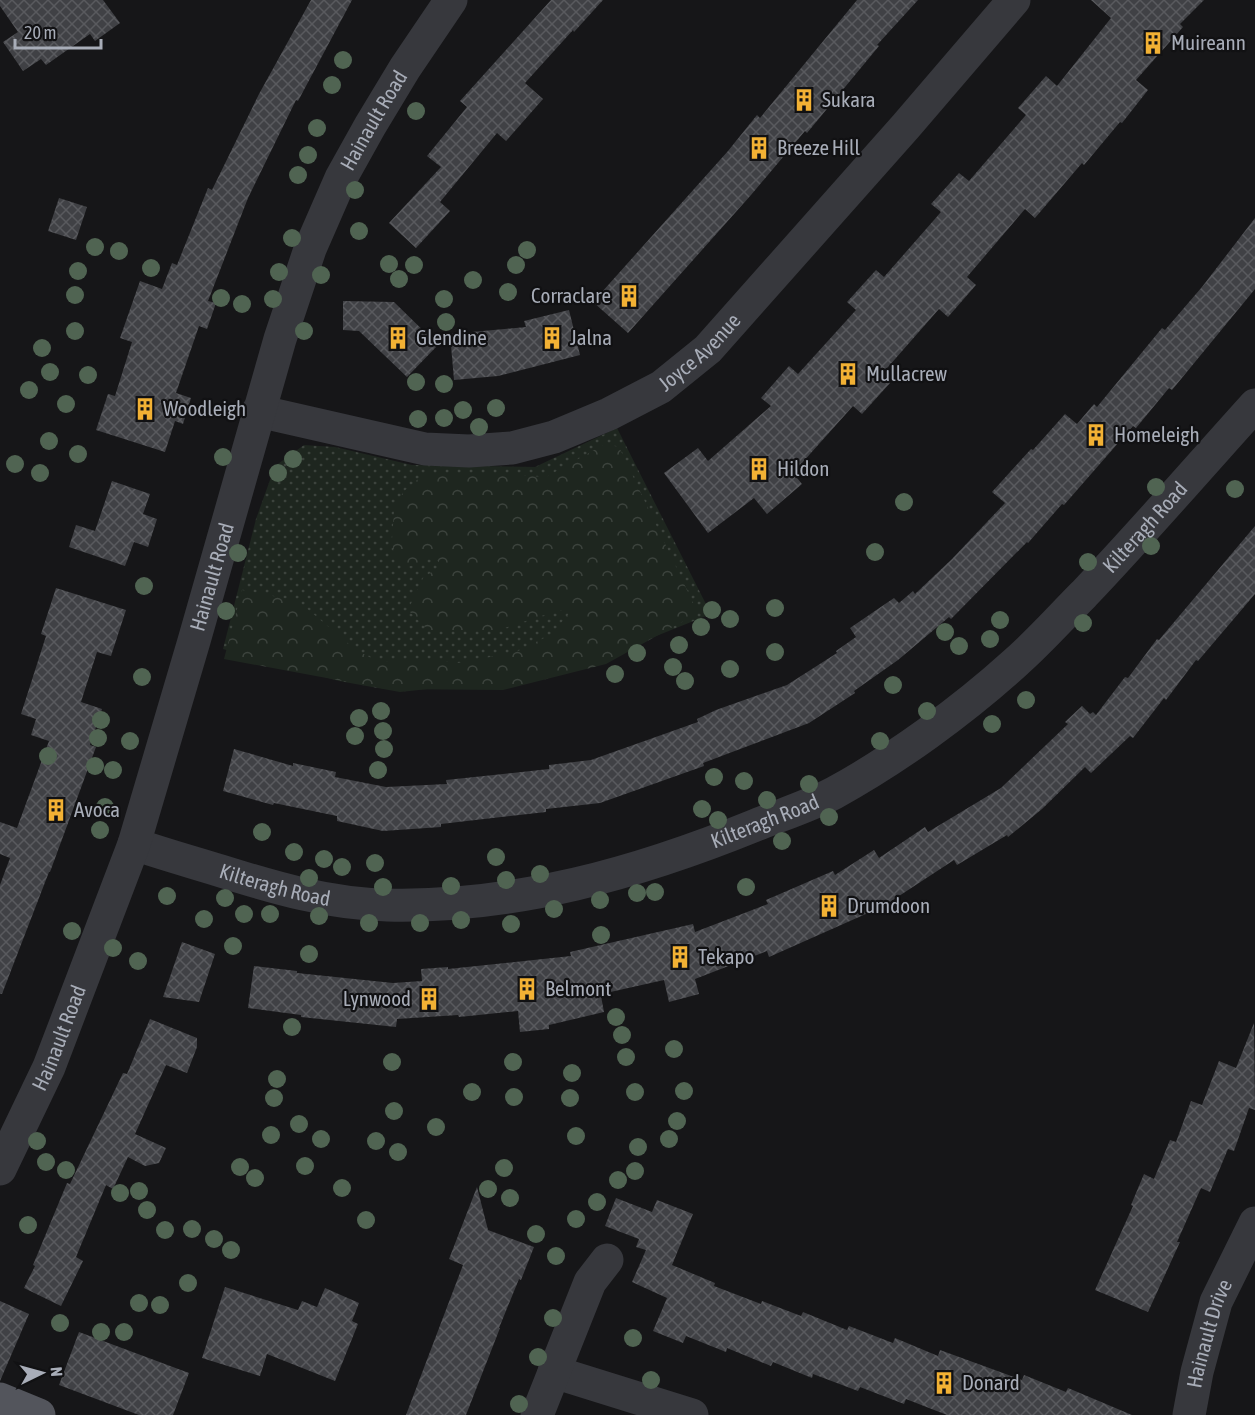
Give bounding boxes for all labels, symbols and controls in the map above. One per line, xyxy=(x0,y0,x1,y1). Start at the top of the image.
scale bar xyxy=(15,12,100,50)
text: 20 m xyxy=(24,22,56,43)
building icon: Muireann xyxy=(1140,30,1166,56)
place label: Muireann xyxy=(1171,30,1246,54)
street label: Hainault Road xyxy=(335,66,412,174)
building icon: Sukara xyxy=(791,87,817,113)
place label: Sukara xyxy=(822,87,876,111)
building icon: Breeze Hill xyxy=(746,135,772,161)
place label: Breeze Hill xyxy=(777,135,860,159)
place label: Corraclare xyxy=(531,283,611,307)
building icon: Corraclare xyxy=(616,283,642,309)
street label: Joyce Avenue xyxy=(653,308,745,395)
building icon: Glendine xyxy=(385,325,411,351)
place label: Glendine xyxy=(416,325,487,349)
building icon: Jalna xyxy=(539,325,565,351)
place label: Jalna xyxy=(570,325,612,349)
building icon: Mullacrew xyxy=(835,361,861,387)
place label: Mullacrew xyxy=(866,361,947,385)
building icon: Woodleigh xyxy=(132,396,158,422)
place label: Woodleigh xyxy=(163,396,246,420)
building icon: Homeleigh xyxy=(1083,422,1109,448)
place label: Homeleigh xyxy=(1114,422,1200,446)
building icon: Hildon xyxy=(746,456,772,482)
place label: Hildon xyxy=(777,456,829,480)
street label: Kilteragh Road xyxy=(1097,477,1192,577)
street label: Hainault Road xyxy=(184,520,238,634)
street label: Kilteragh Road xyxy=(707,789,822,853)
building icon: Avoca xyxy=(43,797,69,823)
place label: Avoca xyxy=(74,797,120,821)
street label: Kilteragh Road xyxy=(217,858,332,910)
building icon: Drumdoon xyxy=(816,893,842,919)
place label: Drumdoon xyxy=(847,893,930,917)
building icon: Tekapo xyxy=(667,944,693,970)
place label: Tekapo xyxy=(698,944,754,968)
building icon: Belmont xyxy=(514,976,540,1002)
place label: Belmont xyxy=(545,976,611,1000)
street label: Hainault Road xyxy=(26,981,90,1094)
place label: Lynwood xyxy=(343,986,411,1010)
building icon: Lynwood xyxy=(416,986,442,1012)
street label: Hainault Drive xyxy=(1181,1275,1236,1390)
north arrow xyxy=(12,1343,72,1403)
text: N xyxy=(48,1366,66,1377)
building icon: Donard xyxy=(931,1370,957,1396)
place label: Donard xyxy=(962,1370,1020,1394)

